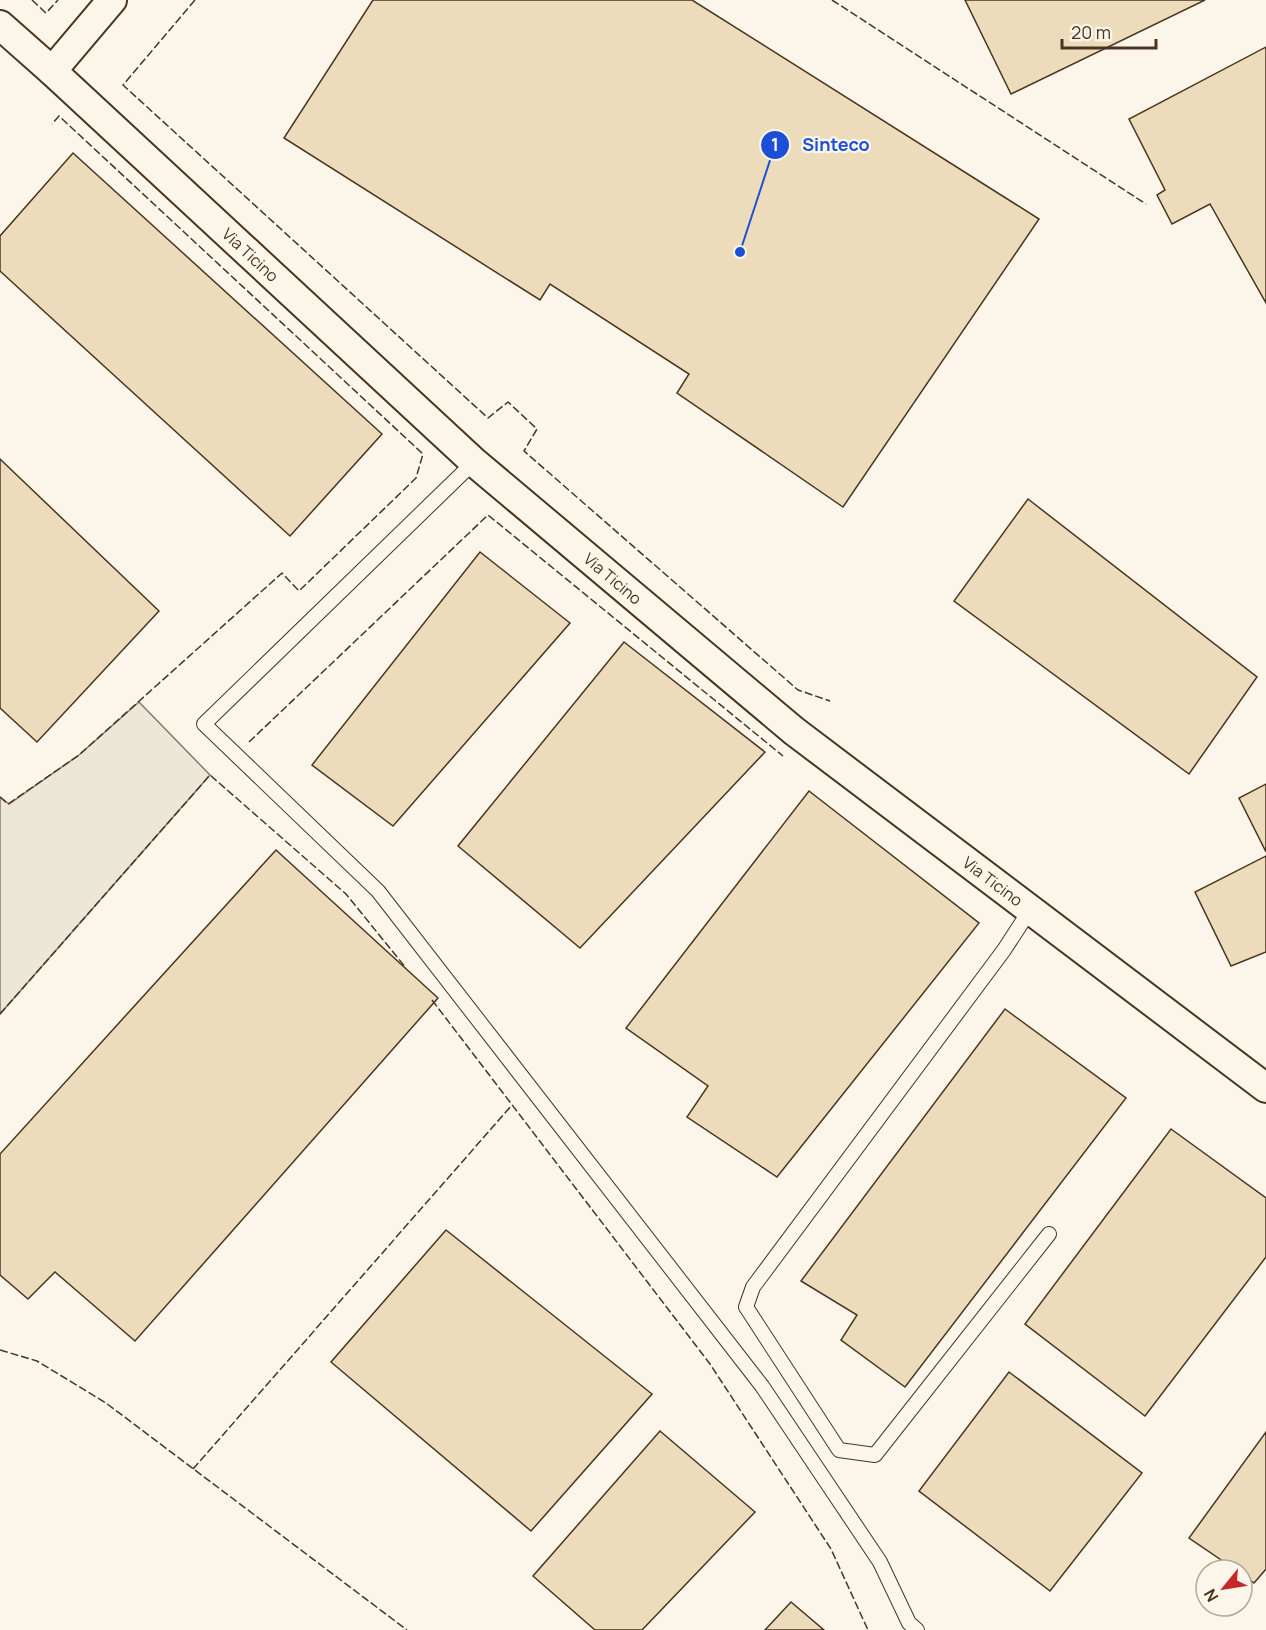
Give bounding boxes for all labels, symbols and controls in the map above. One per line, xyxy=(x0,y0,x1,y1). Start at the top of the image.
scale bar xyxy=(1062,12,1156,50)
text: 20 m xyxy=(1071,20,1111,44)
callout: Sinteco xyxy=(760,127,882,163)
text: 1 xyxy=(771,132,779,156)
text: Sinteco xyxy=(802,132,870,156)
street label: Via Ticino xyxy=(217,223,284,287)
street label: Via Ticino xyxy=(579,548,647,610)
street label: Via Ticino xyxy=(958,852,1027,911)
north arrow xyxy=(1194,1558,1254,1618)
text: N xyxy=(1199,1585,1223,1606)

